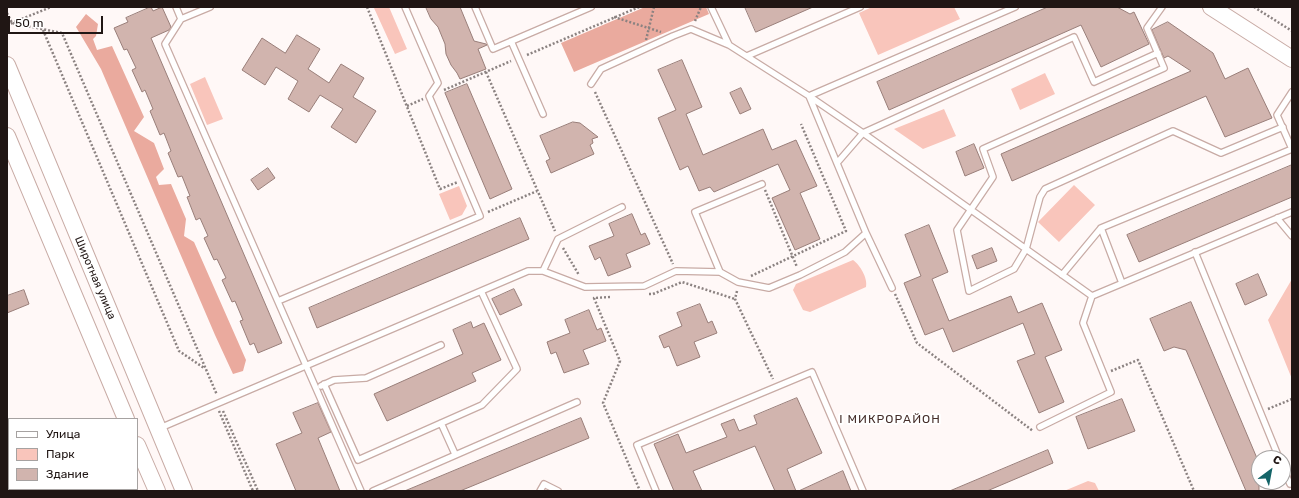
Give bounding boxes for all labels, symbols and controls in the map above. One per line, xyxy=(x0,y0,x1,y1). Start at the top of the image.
scale bar xyxy=(10,8,105,34)
text: 50 m xyxy=(15,16,43,30)
street label: Широтная улица xyxy=(72,235,118,321)
district label: I МИКРОРАЙОН xyxy=(839,413,941,427)
legend xyxy=(8,418,138,490)
text: Улица xyxy=(46,427,80,441)
text: Парк xyxy=(46,447,75,461)
north arrow xyxy=(1251,450,1291,490)
text: С xyxy=(1270,453,1284,468)
text: Здание xyxy=(46,467,89,481)

